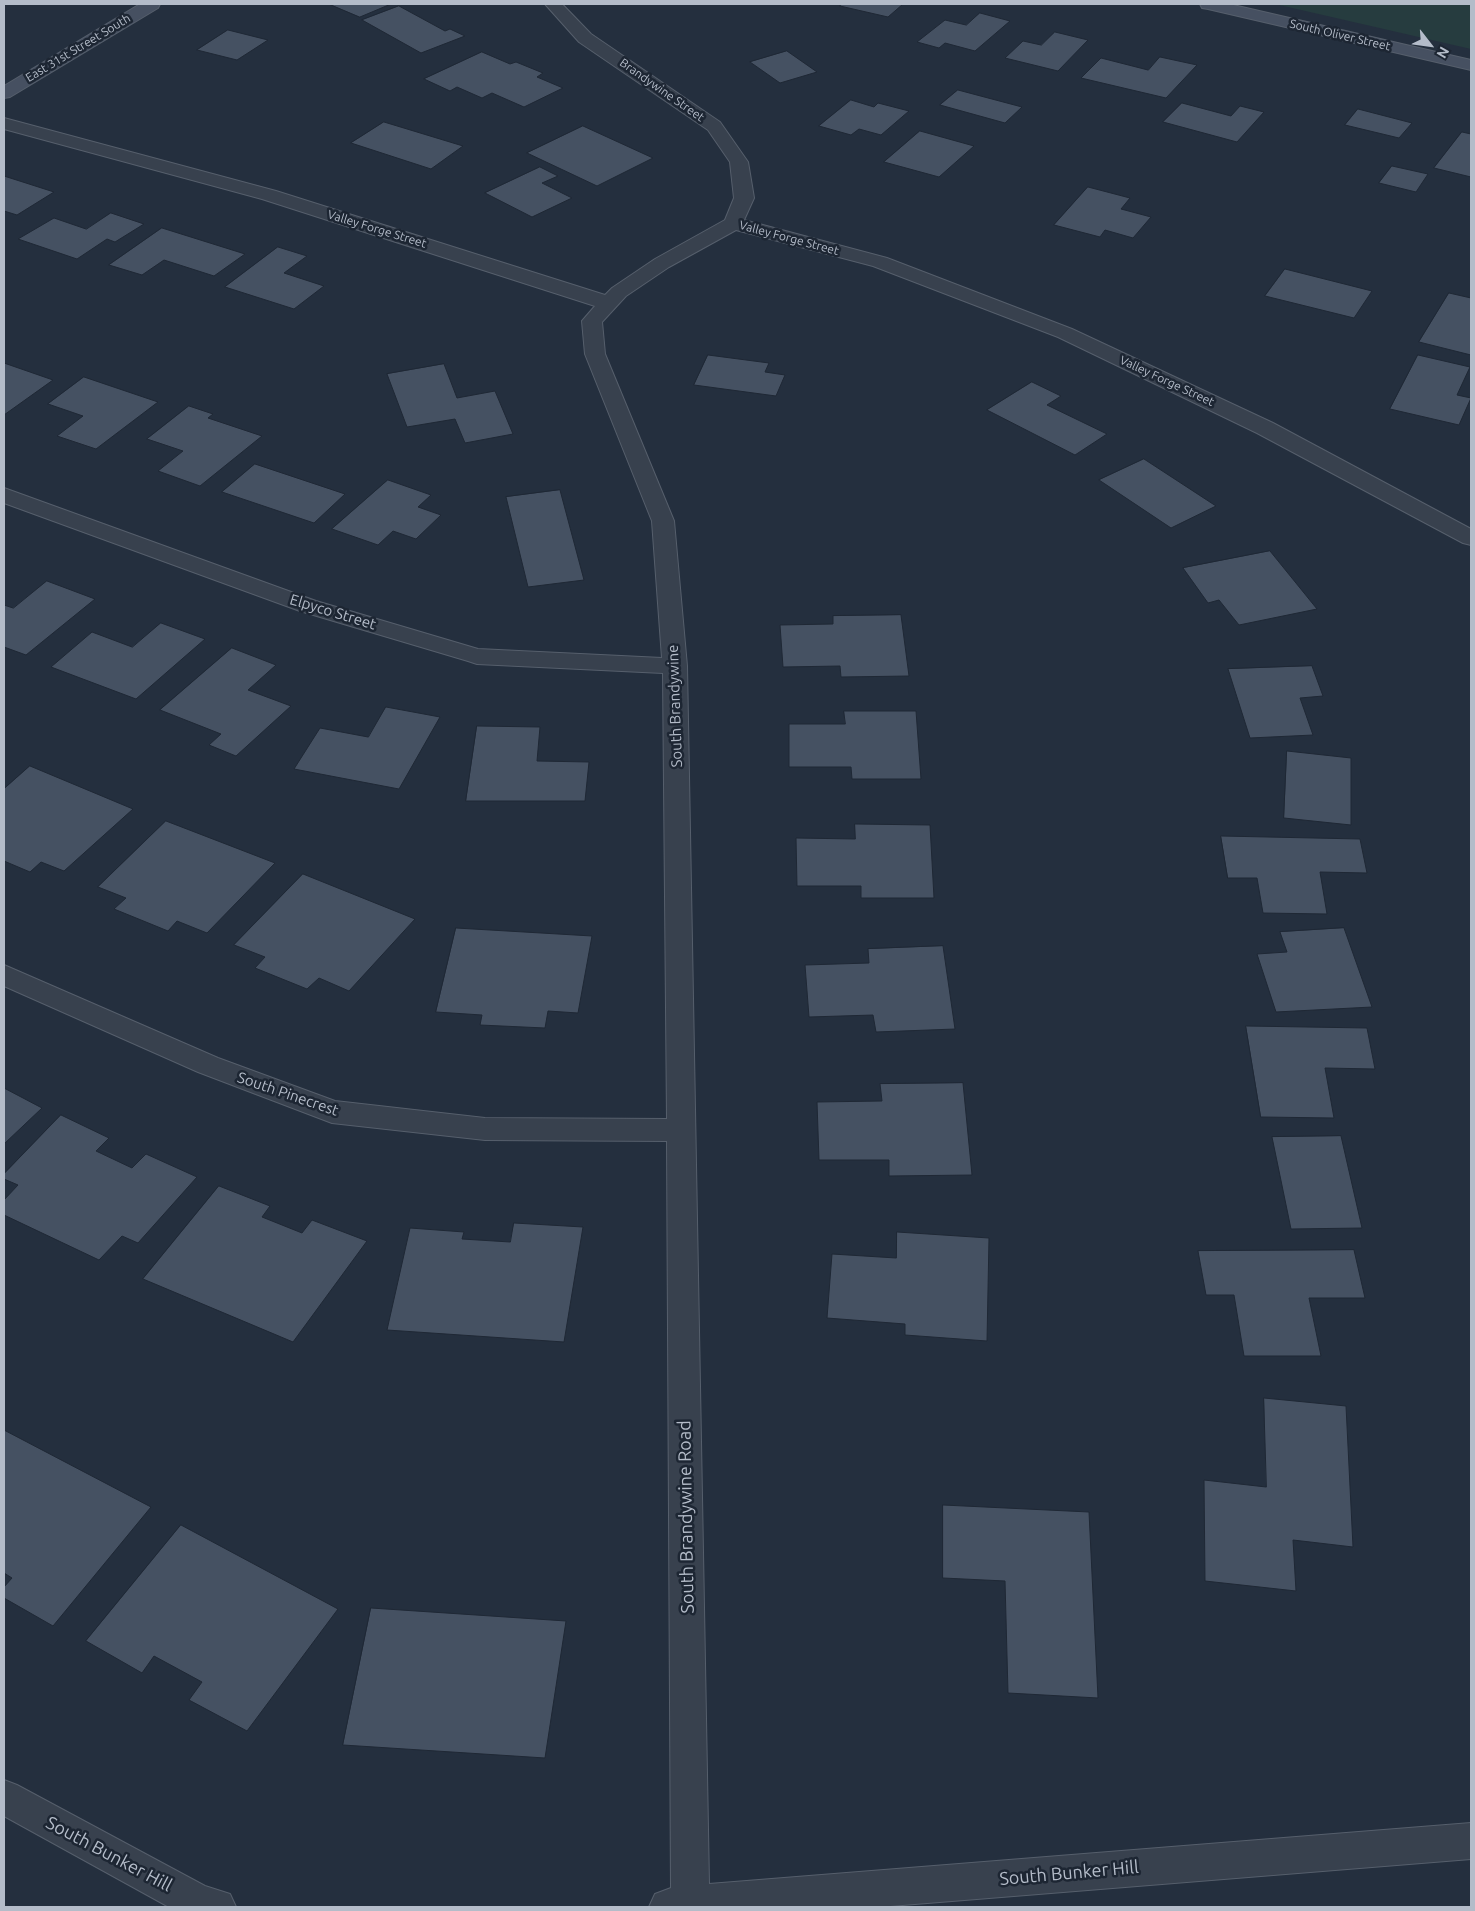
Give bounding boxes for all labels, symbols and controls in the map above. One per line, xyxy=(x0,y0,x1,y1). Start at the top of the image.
street label: East 31st Street South xyxy=(23,11,133,85)
street label: South Oliver Street xyxy=(1288,16,1392,54)
north arrow xyxy=(1405,20,1455,70)
text: N xyxy=(1433,44,1453,61)
street label: Brandywine Street xyxy=(617,55,707,125)
street label: Valley Forge Street xyxy=(326,207,428,251)
street label: Valley Forge Street xyxy=(738,218,840,258)
street label: Valley Forge Street xyxy=(1117,353,1217,409)
street label: Elpyco Street xyxy=(288,590,378,634)
street label: South Brandywine xyxy=(664,644,686,768)
street label: South Pinecrest xyxy=(235,1068,341,1120)
street label: South Brandywine Road xyxy=(674,1420,698,1614)
street label: South Bunker Hill xyxy=(42,1812,176,1896)
street label: South Bunker Hill xyxy=(998,1856,1140,1890)

